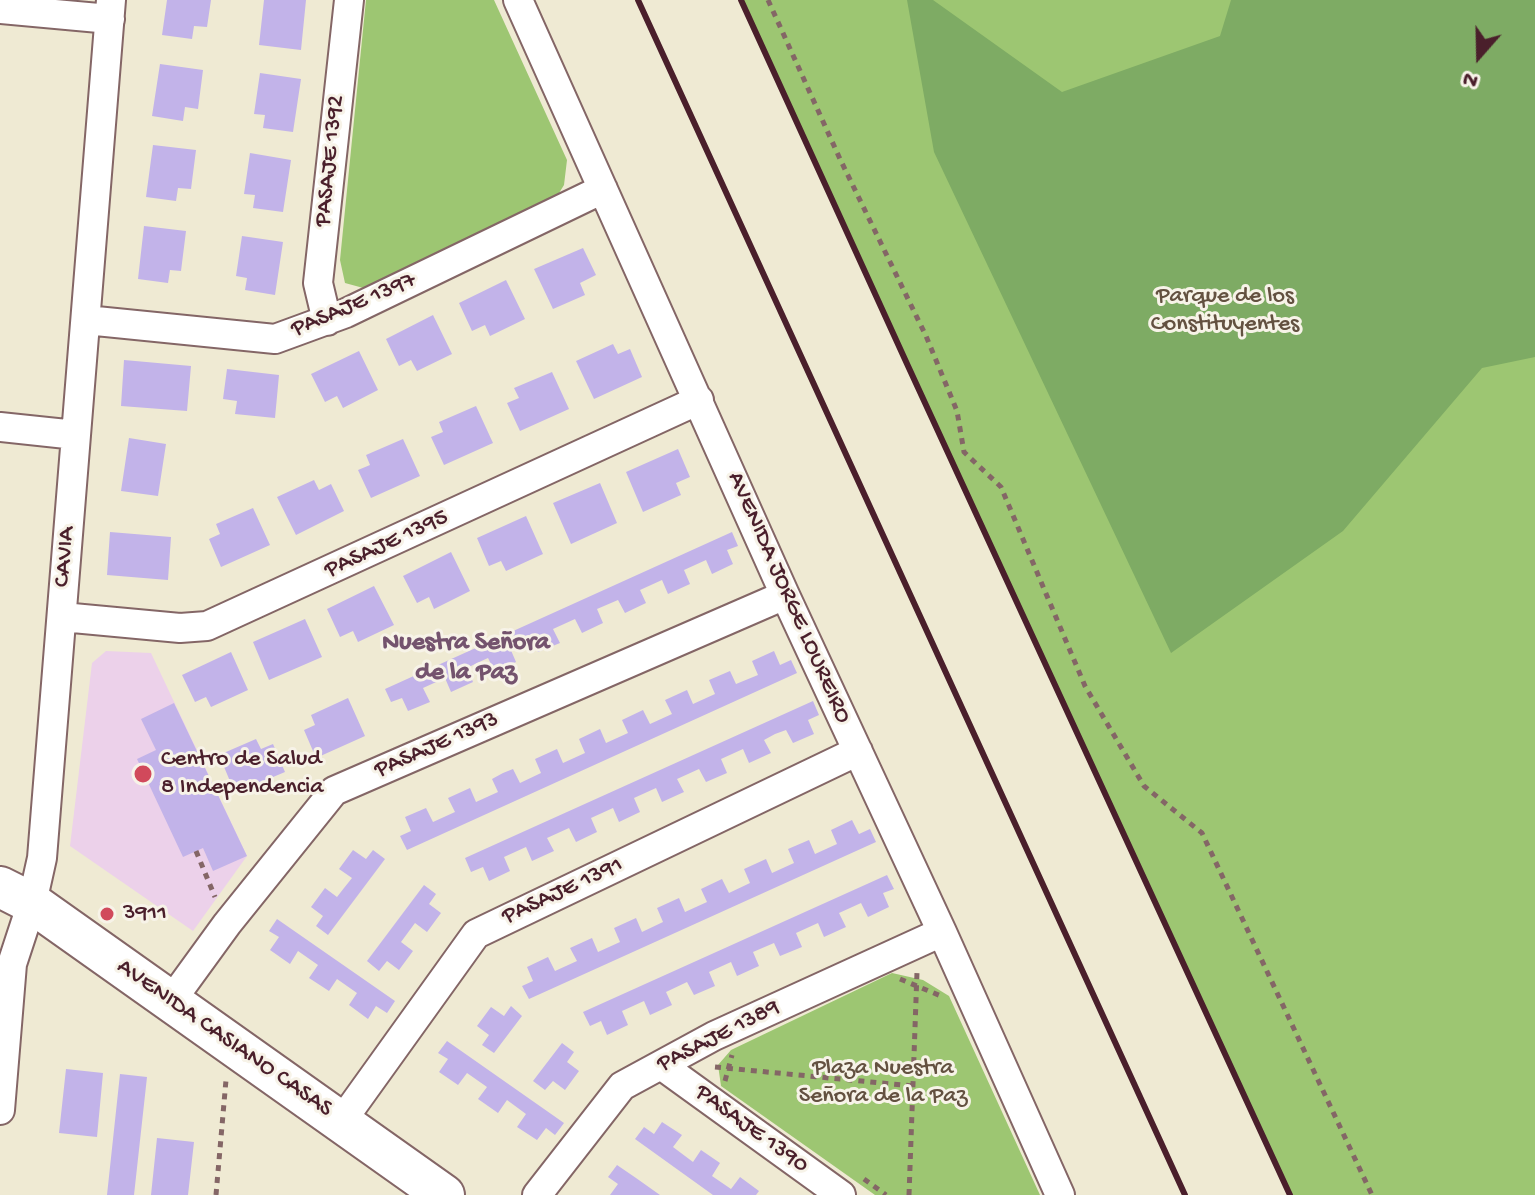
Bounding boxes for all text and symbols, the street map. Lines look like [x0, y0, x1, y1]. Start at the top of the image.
north arrow [1439, 16, 1519, 96]
text: N [1460, 64, 1482, 93]
street label: PASAJE 1392 [310, 94, 352, 228]
street label: PASAJE 1397 [287, 267, 421, 345]
park label: Parque de los Constituyentes [1151, 283, 1299, 339]
street label: AVENIDA JORGE LOUREIRO [719, 468, 857, 728]
street label: PASAJE 1395 [321, 504, 453, 586]
street label: CAVIA [49, 526, 83, 588]
district label: Nuestra Señora de la Paz [382, 628, 550, 690]
street label: PASAJE 1393 [371, 706, 503, 786]
place label: Centro de Salud 8 Independencia [161, 746, 324, 802]
marker: Centro de Salud 8 Independencia [132, 763, 154, 785]
street label: PASAJE 1391 [498, 851, 628, 933]
place label: 3911 [123, 900, 167, 928]
marker: 3911 [98, 905, 116, 923]
street label: AVENIDA CASIANO CASAS [110, 954, 338, 1124]
street label: PASAJE 1389 [653, 994, 785, 1080]
park label: Plaza Nuestra Señora de la Paz [799, 1055, 967, 1111]
street label: PASAJE 1390 [688, 1079, 814, 1181]

